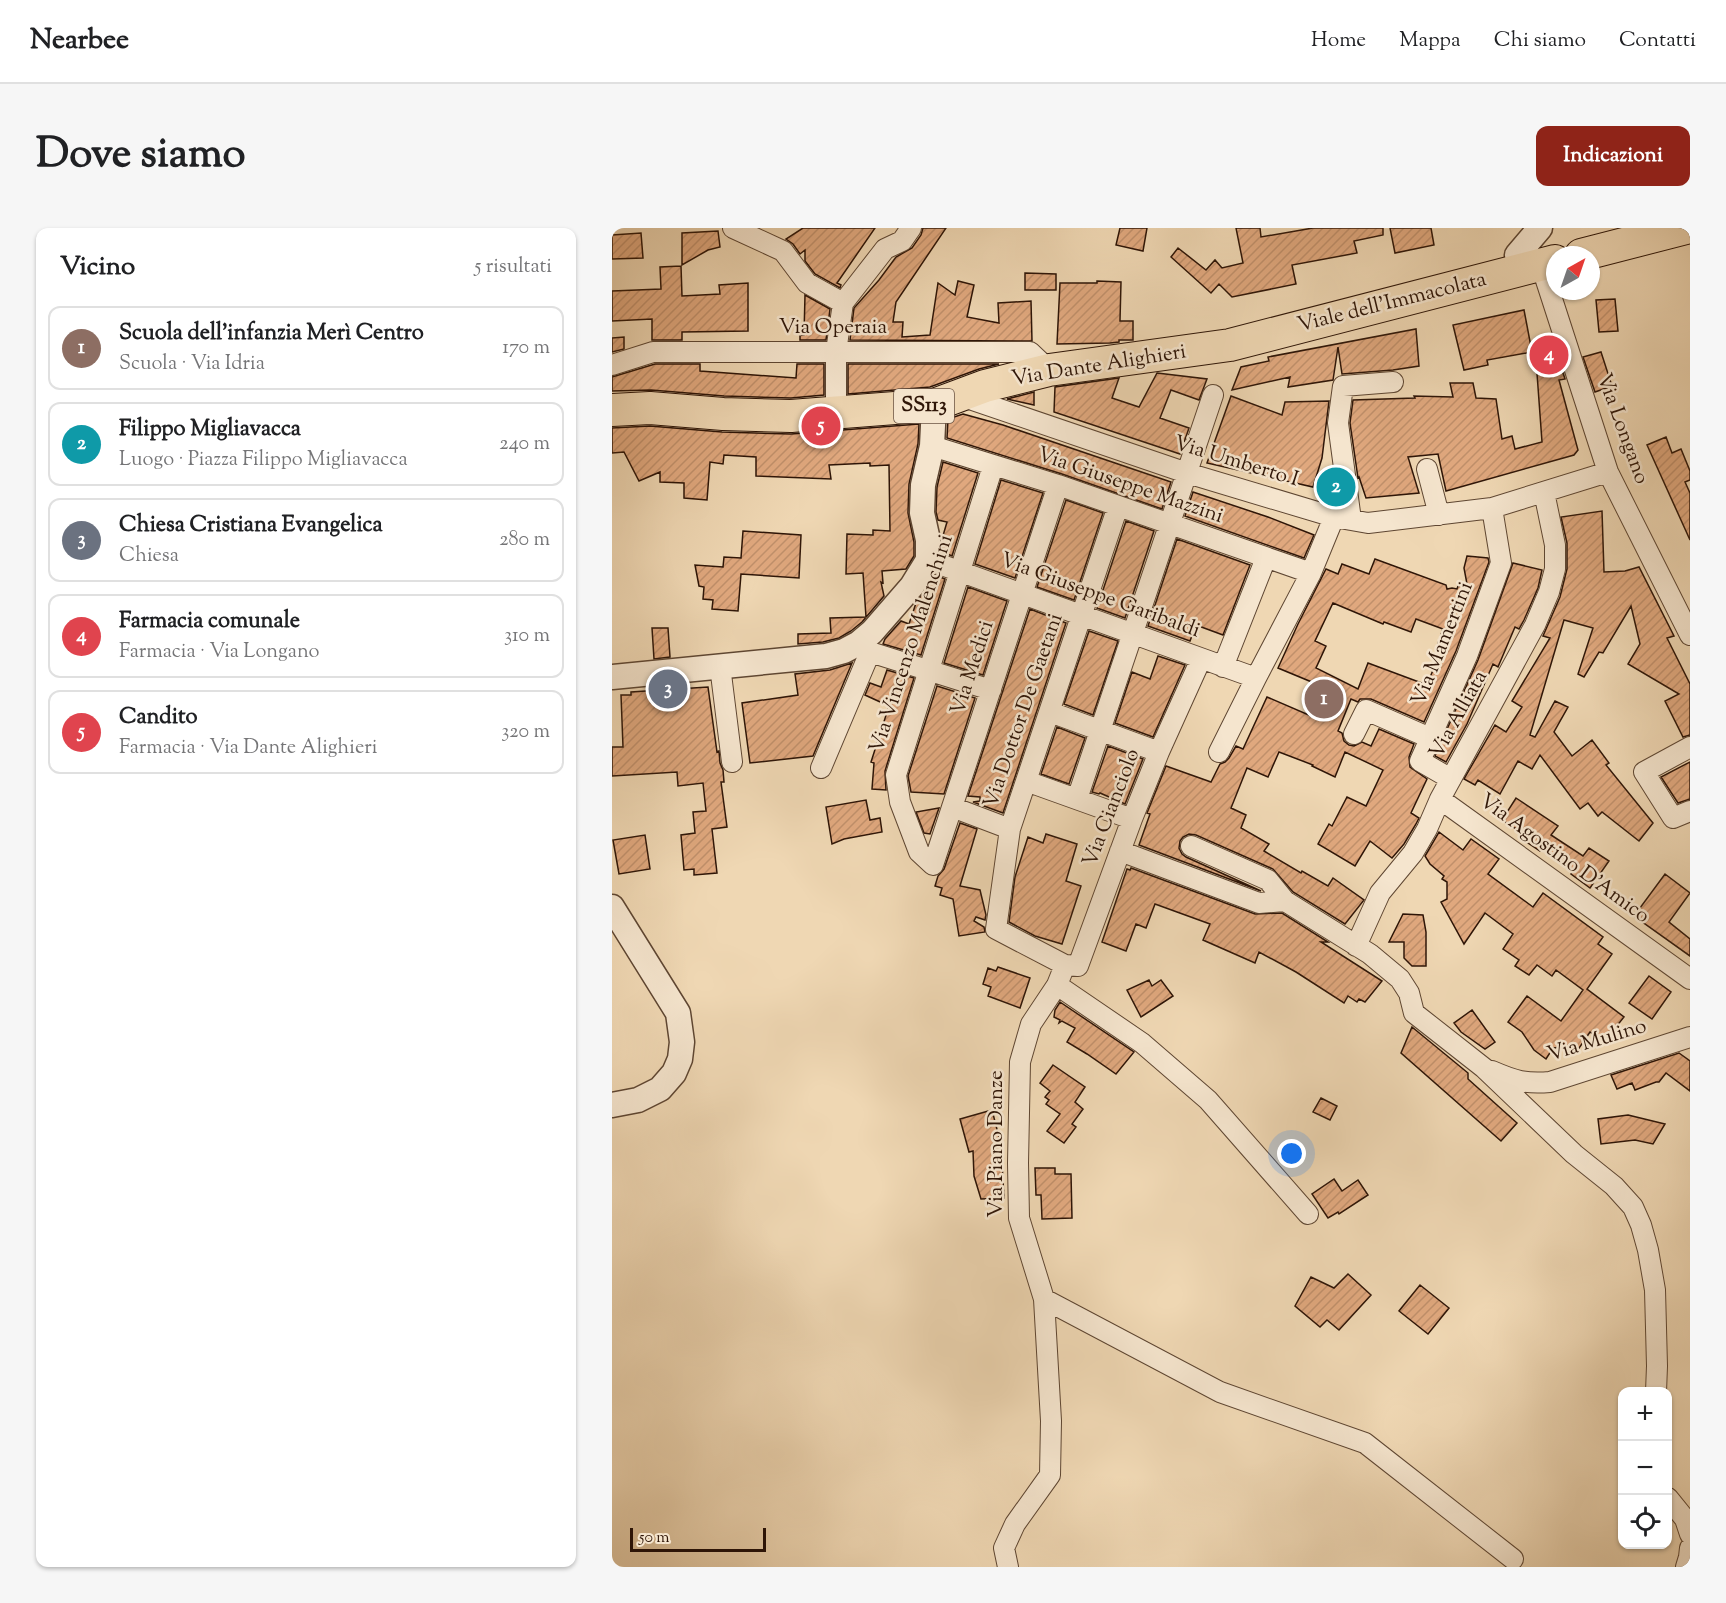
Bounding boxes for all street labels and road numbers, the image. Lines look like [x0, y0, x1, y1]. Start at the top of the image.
street label: Viale dell'Immacolata [1294, 265, 1490, 341]
street label: Via Operaia [779, 313, 888, 343]
street label: Via Dante Alighieri [1009, 337, 1189, 395]
street label: Via Longano [1588, 369, 1656, 489]
road number: SS113 [894, 389, 954, 423]
street label: Via Umberto I [1170, 429, 1302, 495]
street label: Via Giuseppe Mazzini [1033, 440, 1227, 532]
street label: Via Vincenzo Malenchini [863, 531, 961, 757]
street label: Via Giuseppe Garibaldi [996, 546, 1204, 646]
street label: Via Mamertini [1405, 578, 1481, 710]
street label: Via Dottor De Gaetani [977, 609, 1071, 813]
street label: Via Medici [944, 617, 1002, 719]
street label: Via Alliata [1422, 665, 1496, 765]
street label: Via Cianciolo [1076, 745, 1148, 871]
street label: Via Agostino D'Amico [1472, 787, 1656, 931]
street label: Via Mulino [1544, 1012, 1650, 1070]
street label: Via Piano Danze [982, 1070, 1012, 1218]

